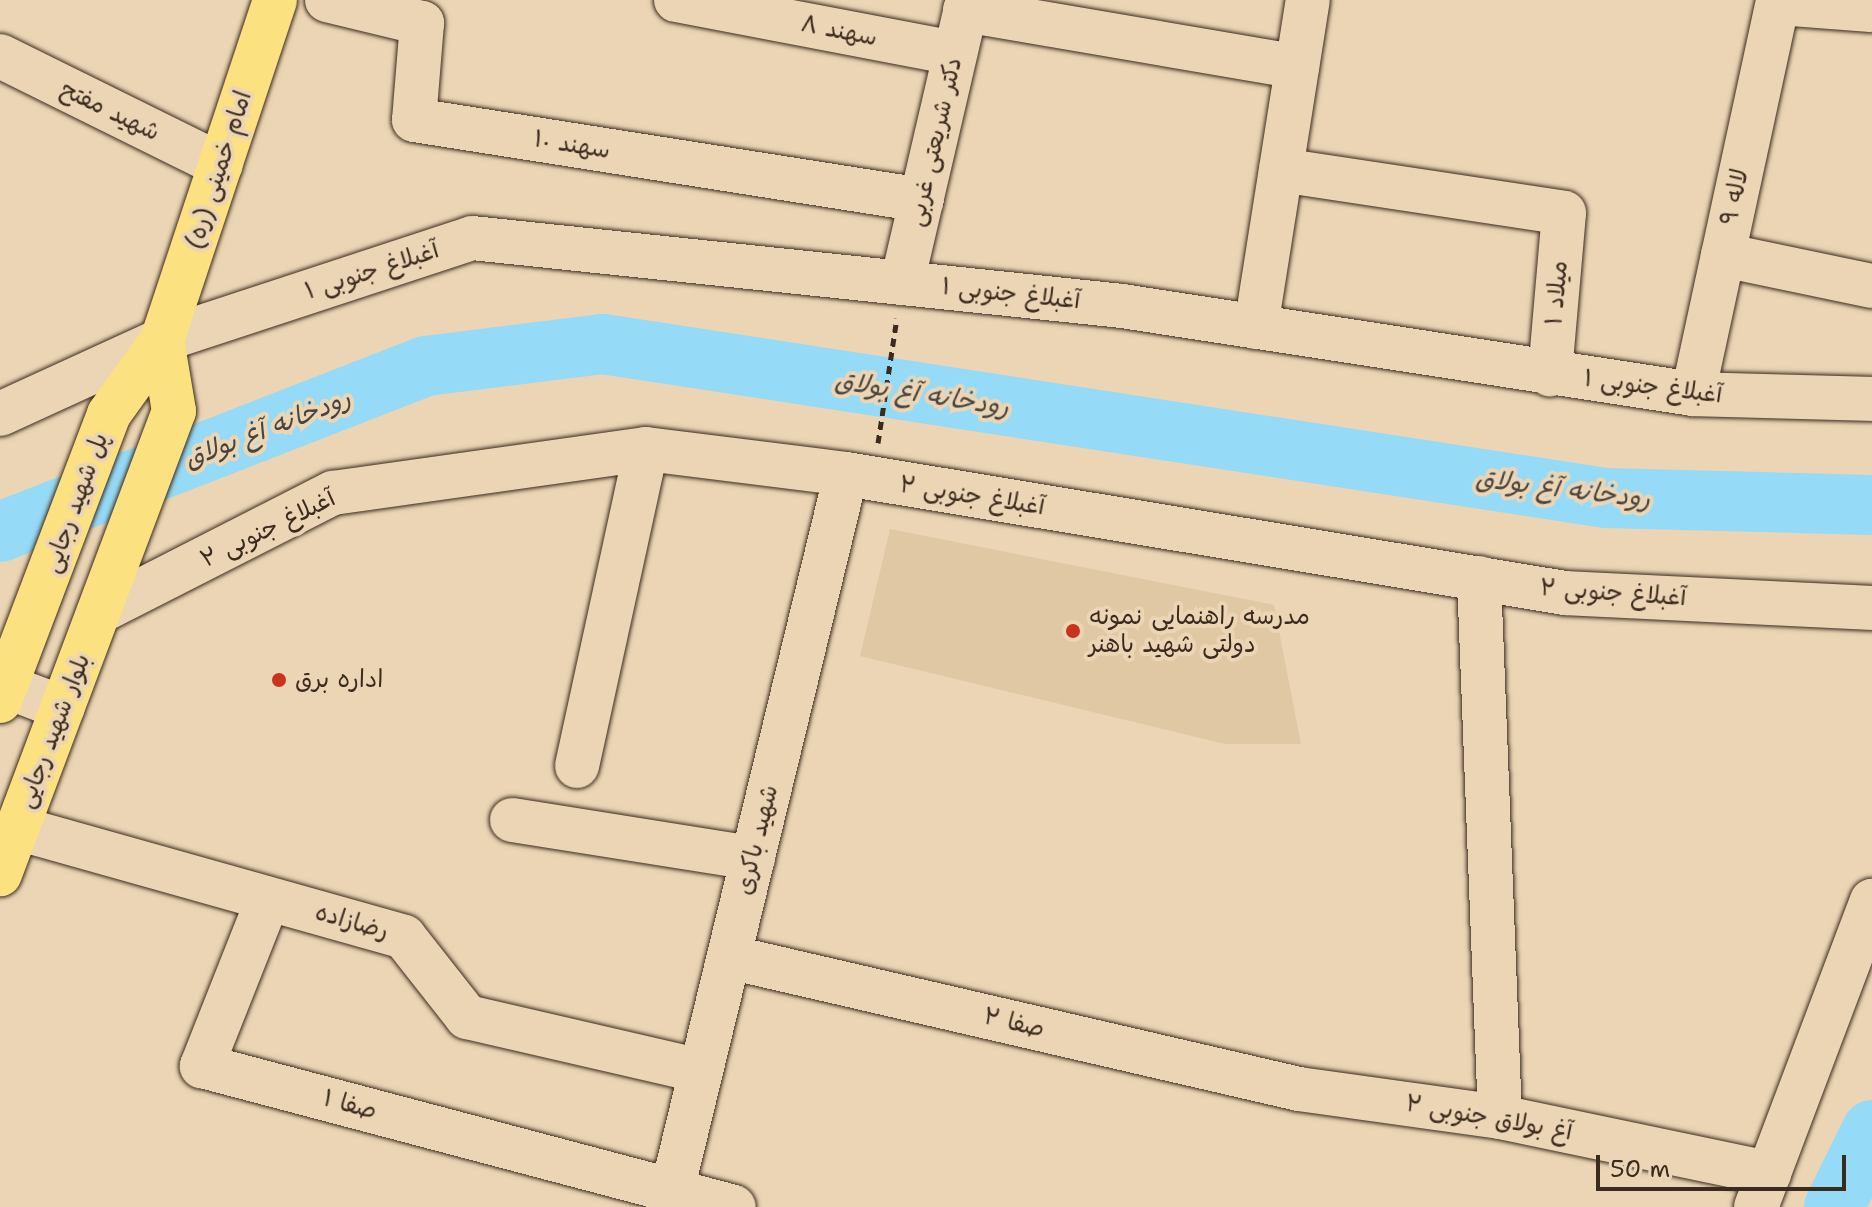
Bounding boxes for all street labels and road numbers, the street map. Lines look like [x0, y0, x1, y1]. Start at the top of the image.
street label: سهند ۸ [798, 10, 880, 52]
street label: دکتر شریعتی غربی [902, 55, 968, 229]
street label: شهید مفتح [56, 75, 164, 147]
street label: امام خمینی (ره) [180, 87, 258, 253]
street label: سهند ۱۰ [532, 125, 612, 165]
street label: لاله ۹ [1715, 166, 1755, 228]
street label: آغبلاغ جنوبی ۱ [301, 236, 443, 306]
street label: میلاد ۱ [1540, 260, 1574, 326]
street label: آغبلاغ جنوبی ۱ [940, 272, 1082, 316]
street label: آغبلاغ جنوبی ۱ [1582, 364, 1724, 410]
street label: پل شهید رجایی [37, 429, 115, 577]
street label: آغبلاغ جنوبی ۲ [897, 470, 1047, 522]
street label: آغبلاغ جنوبی ۲ [196, 484, 340, 574]
street label: آغبلاغ جنوبی ۲ [1539, 574, 1687, 612]
street label: بلوار شهید رجایی [11, 650, 97, 812]
street label: شهید باکری [729, 782, 785, 898]
street label: رضازاده [312, 898, 392, 946]
street label: صفا ۲ [981, 1002, 1047, 1044]
street label: صفا ۱ [320, 1084, 380, 1126]
street label: آغ بولاق جنوبی ۲ [1403, 1089, 1575, 1147]

